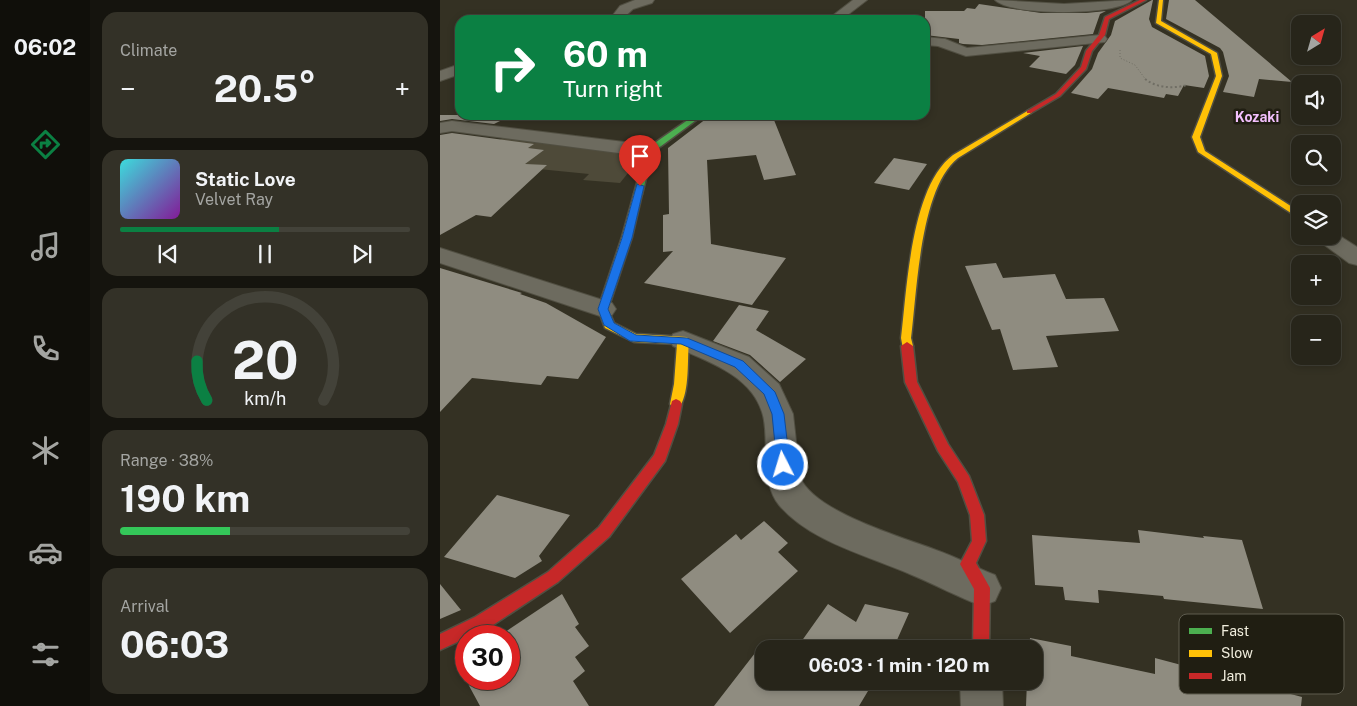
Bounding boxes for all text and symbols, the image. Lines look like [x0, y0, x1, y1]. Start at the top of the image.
north arrow [1291, 15, 1341, 65]
map controls [1291, 15, 1341, 365]
text: 06:02 [14, 34, 76, 60]
text: 60 m [563, 34, 648, 75]
icon: right [480, 35, 545, 100]
text: Climate [120, 41, 177, 60]
text: 20.5° [214, 66, 316, 111]
text: − [120, 72, 136, 105]
text: + [394, 72, 410, 105]
button: sound [1291, 75, 1341, 125]
text: Turn right [563, 76, 663, 102]
district label: Kozaki [1235, 109, 1279, 125]
icon: directions [28, 127, 63, 162]
pin [619, 135, 661, 186]
button: search [1291, 135, 1341, 185]
icon: arrive [626, 142, 654, 170]
text: Static Love [195, 168, 296, 190]
text: Velvet Ray [195, 190, 273, 209]
button: layers [1291, 195, 1341, 245]
icon: music [28, 229, 63, 264]
icon: previous [154, 240, 182, 268]
icon: pause [251, 240, 279, 268]
icon: next [348, 240, 376, 268]
button: + [1291, 255, 1341, 305]
button: − [1291, 315, 1341, 365]
text: 20 [232, 330, 298, 391]
icon: phone [28, 331, 63, 366]
text: km/h [244, 388, 286, 409]
icon: climate [28, 433, 63, 468]
position arrow [756, 438, 808, 490]
text: Range · 38% [120, 451, 214, 470]
text: 190 km [120, 476, 250, 521]
icon: car [28, 535, 63, 570]
text: Arrival [120, 597, 169, 616]
legend [1179, 614, 1344, 694]
text: 06:03 [120, 622, 229, 667]
text: Fast [1221, 623, 1249, 639]
speed limit sign: 30 [455, 625, 520, 690]
icon: filters [28, 637, 63, 672]
text: Slow [1221, 645, 1253, 661]
text: 06:03 · 1 min · 120 m [808, 654, 990, 676]
text: Jam [1221, 668, 1246, 684]

